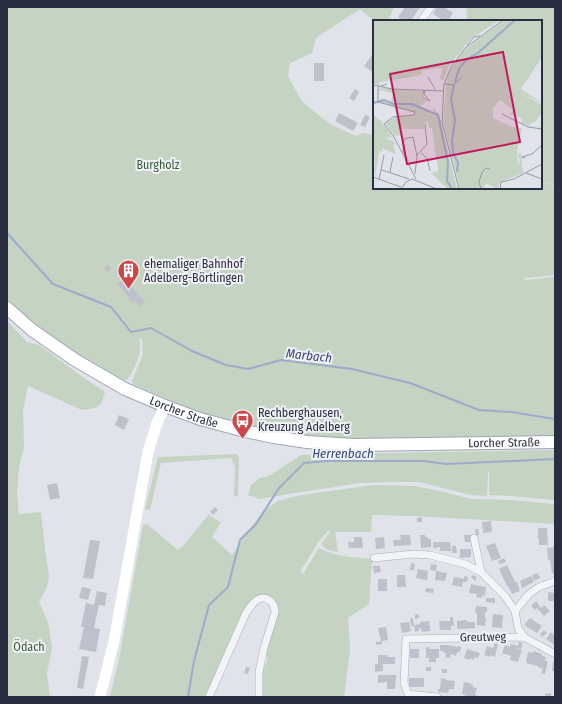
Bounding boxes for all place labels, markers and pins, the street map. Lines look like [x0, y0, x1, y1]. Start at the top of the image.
place label: ehemaliger Bahnhof Adelberg-Börtlingen [144, 257, 244, 285]
building icon: ehemaliger Bahnhof Adelberg-Börtlingen [116, 258, 142, 291]
place label: Rechberghausen, Kreuzung Adelberg [258, 406, 350, 434]
bus stop icon: Rechberghausen, Kreuzung Adelberg [229, 407, 255, 440]

